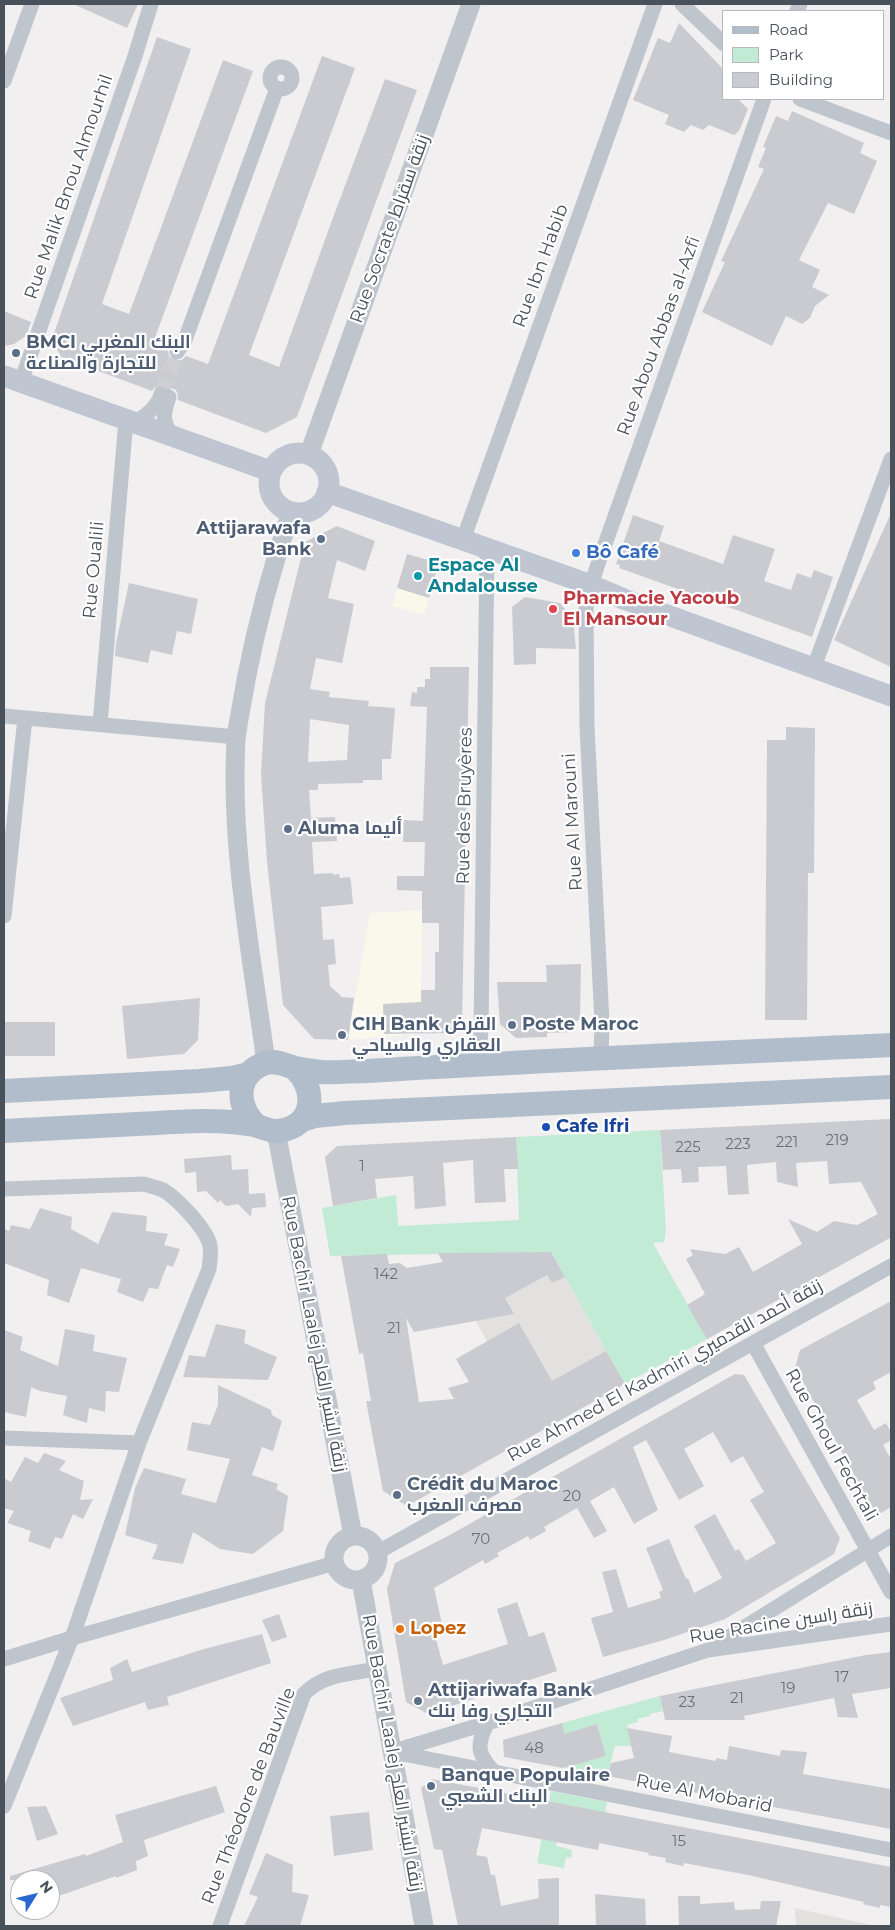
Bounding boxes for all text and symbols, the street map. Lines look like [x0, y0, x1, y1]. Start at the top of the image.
legend [722, 10, 885, 100]
text: Road [769, 20, 808, 39]
text: Park [769, 45, 803, 64]
text: Building [769, 70, 833, 89]
street label: Rue Malik Bnou Almourhil [20, 72, 118, 302]
street label: Rue Socrate زنقة سقراط [346, 132, 434, 326]
street label: Rue Ibn Habib [509, 201, 573, 331]
street label: Rue Abou Abbas al-Azfi [613, 233, 705, 439]
place label: BMCI البنك المغربي للتجارة والصناعة [26, 332, 191, 374]
marker: BMCI البنك المغربي للتجارة والصناعة [10, 347, 22, 359]
place label: Attijarawafa Bank [196, 518, 311, 560]
street label: Rue Oualili [79, 520, 109, 620]
marker: Attijarawafa Bank [315, 533, 327, 545]
place label: Bô Café [586, 542, 659, 564]
marker: Bô Café [570, 547, 582, 559]
place label: Espace Al Andalousse [428, 555, 538, 598]
marker: Espace Al Andalousse [412, 570, 424, 582]
place label: Pharmacie Yacoub El Mansour [563, 588, 739, 630]
marker: Pharmacie Yacoub El Mansour [547, 603, 559, 615]
street label: Rue des Bruyères [453, 727, 477, 885]
street label: Rue Al Marouni [559, 752, 587, 892]
place label: Aluma أليما [298, 818, 402, 840]
marker: Aluma أليما [282, 823, 294, 835]
place label: CIH Bank القرض العقاري والسياحي [352, 1014, 501, 1056]
place label: Poste Maroc [522, 1014, 639, 1036]
marker: Poste Maroc [506, 1019, 518, 1031]
marker: CIH Bank القرض العقاري والسياحي [336, 1029, 348, 1041]
place label: Cafe Ifri [556, 1116, 629, 1138]
marker: Cafe Ifri [540, 1121, 552, 1133]
house number: 219 [825, 1132, 849, 1150]
house number: 221 [776, 1134, 798, 1152]
house number: 223 [725, 1136, 751, 1154]
house number: 225 [675, 1139, 701, 1157]
house number: 1 [359, 1158, 365, 1176]
street label: Rue Bachir Laalej زنقة البشير العلج [277, 1194, 351, 1474]
house number: 142 [374, 1266, 398, 1284]
street label: Rue Ahmed El Kadmiri زنقة أحمد القدميري [504, 1275, 826, 1467]
house number: 21 [387, 1320, 401, 1338]
street label: Rue Ghoul Fechtali [780, 1365, 882, 1525]
place label: Crédit du Maroc مصرف المغرب [407, 1474, 558, 1516]
house number: 20 [563, 1488, 581, 1506]
marker: Crédit du Maroc مصرف المغرب [391, 1489, 403, 1501]
house number: 70 [472, 1531, 490, 1549]
street label: Rue Racine زنقة راسين [688, 1598, 874, 1648]
street label: Rue Bachir Laalej زنقة البشير العلج [357, 1613, 427, 1893]
place label: Lopez [410, 1618, 466, 1640]
marker: Lopez [394, 1623, 406, 1635]
house number: 17 [835, 1669, 849, 1687]
place label: Attijariwafa Bank التجاري وفا بنك [428, 1680, 592, 1722]
house number: 19 [781, 1680, 795, 1698]
street label: Rue Théodore de Bauville [198, 1684, 300, 1908]
house number: 21 [730, 1690, 744, 1708]
house number: 23 [679, 1694, 695, 1712]
marker: Attijariwafa Bank التجاري وفا بنك [412, 1695, 424, 1707]
house number: 48 [524, 1740, 544, 1758]
place label: Banque Populaire البنك الشعبي [441, 1765, 610, 1808]
street label: Rue Al Mobarid [634, 1770, 774, 1818]
marker: Banque Populaire البنك الشعبي [425, 1780, 437, 1792]
house number: 15 [672, 1833, 686, 1851]
north arrow [10, 1870, 60, 1920]
text: N [36, 1877, 57, 1897]

